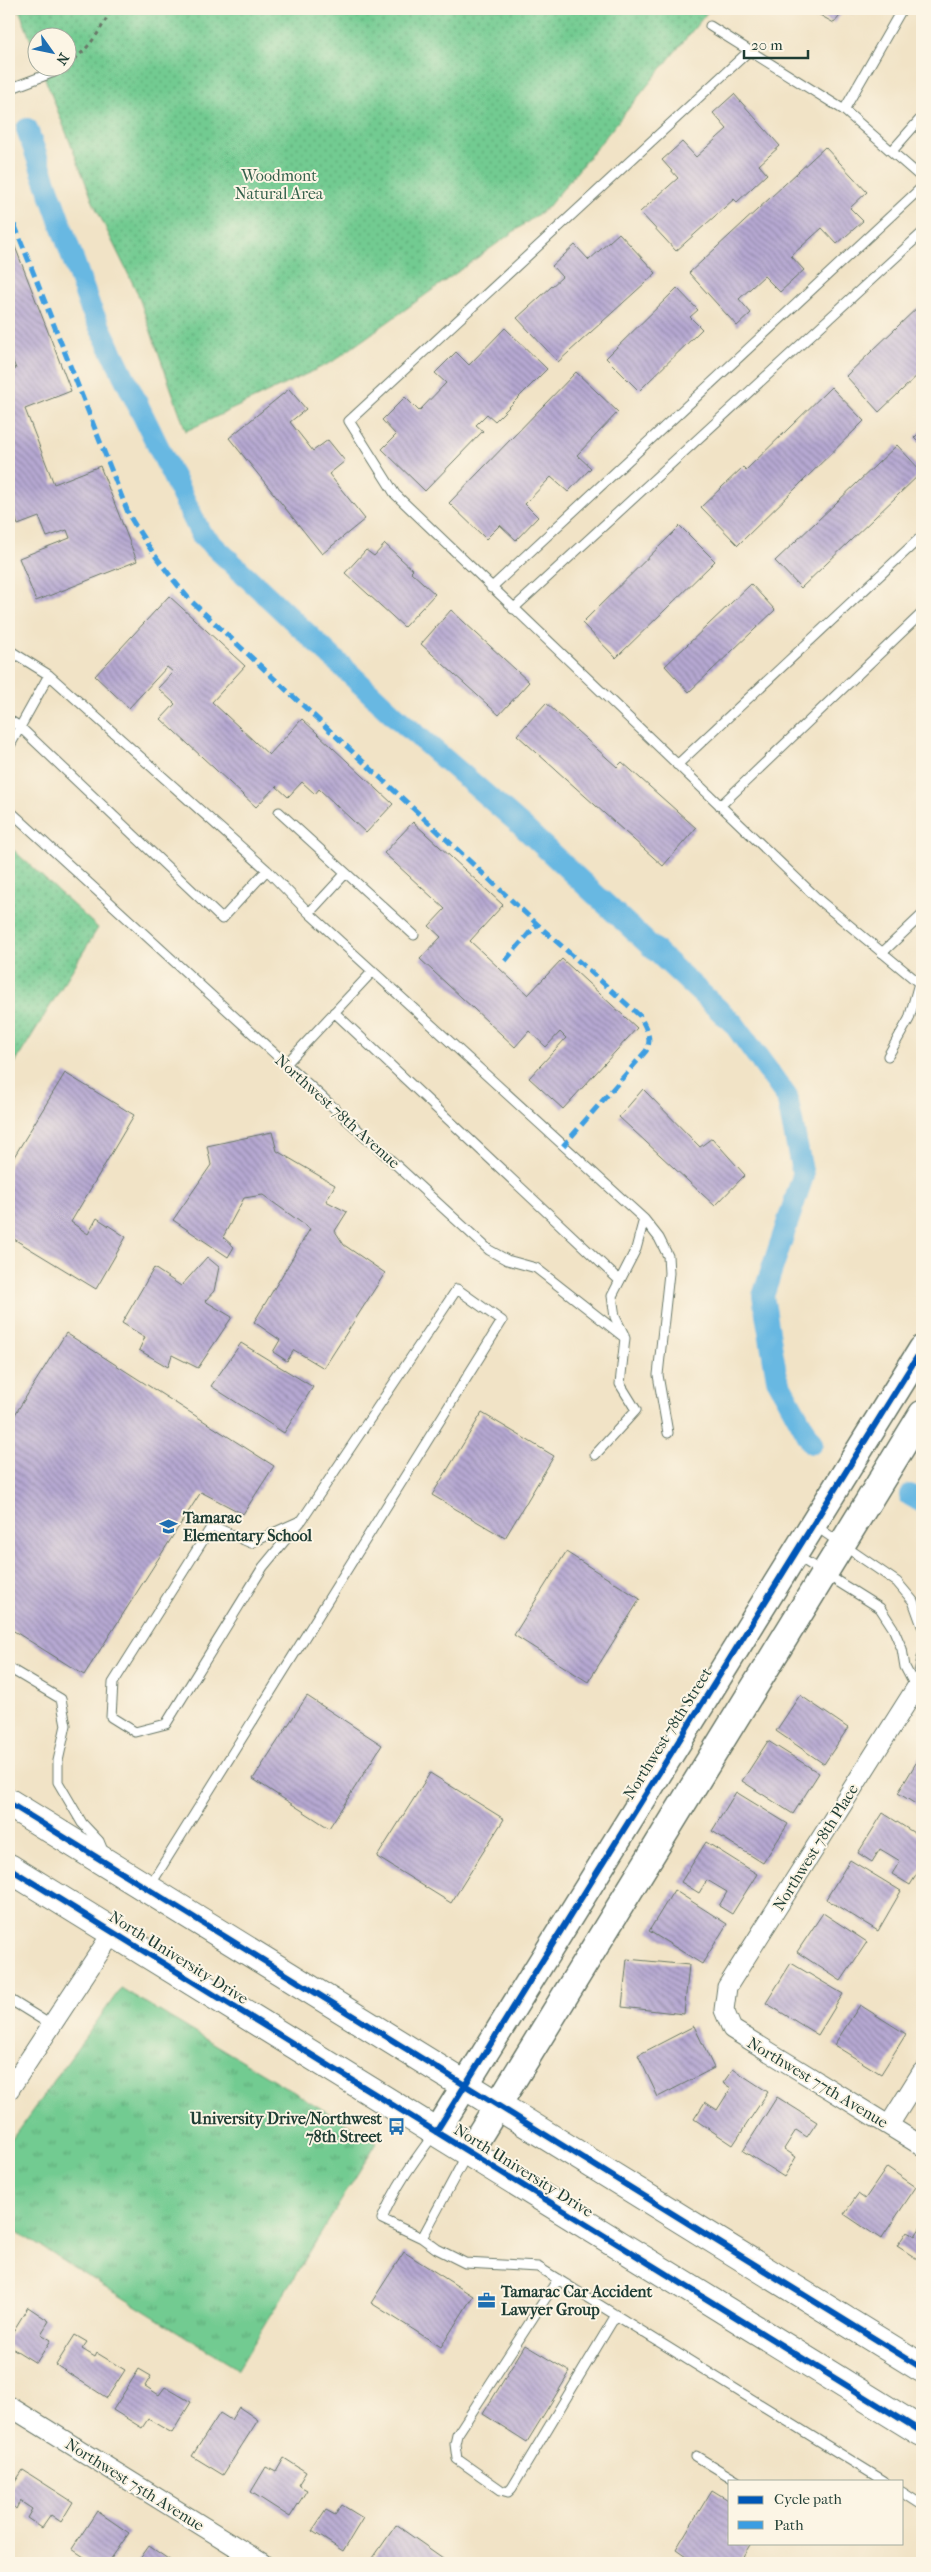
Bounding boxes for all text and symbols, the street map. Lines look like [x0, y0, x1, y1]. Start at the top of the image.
north arrow [28, 28, 78, 78]
scale bar [744, 28, 807, 60]
text: 20 m [751, 36, 783, 54]
text: N [52, 50, 73, 68]
park label: Woodmont Natural Area [235, 166, 324, 203]
street label: Northwest 78th Avenue [271, 1050, 404, 1172]
place label: Tamarac Elementary School [182, 1508, 312, 1546]
school or university icon: Tamarac Elementary School [159, 1516, 179, 1536]
street label: Northwest 78th Street [619, 1664, 716, 1803]
street label: Northwest 78th Place [769, 1780, 862, 1914]
street label: North University Drive [106, 1907, 252, 2008]
street label: Northwest 77th Avenue [744, 2033, 892, 2132]
place label: University Drive/Northwest 78th Street [189, 2109, 382, 2146]
bus stop icon: University Drive/Northwest 78th Street [386, 2117, 406, 2137]
street label: North University Drive [451, 2120, 597, 2221]
place label: Tamarac Car Accident Lawyer Group [500, 2282, 653, 2320]
office icon: Tamarac Car Accident Lawyer Group [477, 2290, 497, 2310]
street label: Northwest 75th Avenue [62, 2434, 208, 2535]
legend [728, 2480, 904, 2544]
text: Cycle path [774, 2490, 842, 2508]
text: Path [774, 2516, 804, 2534]

